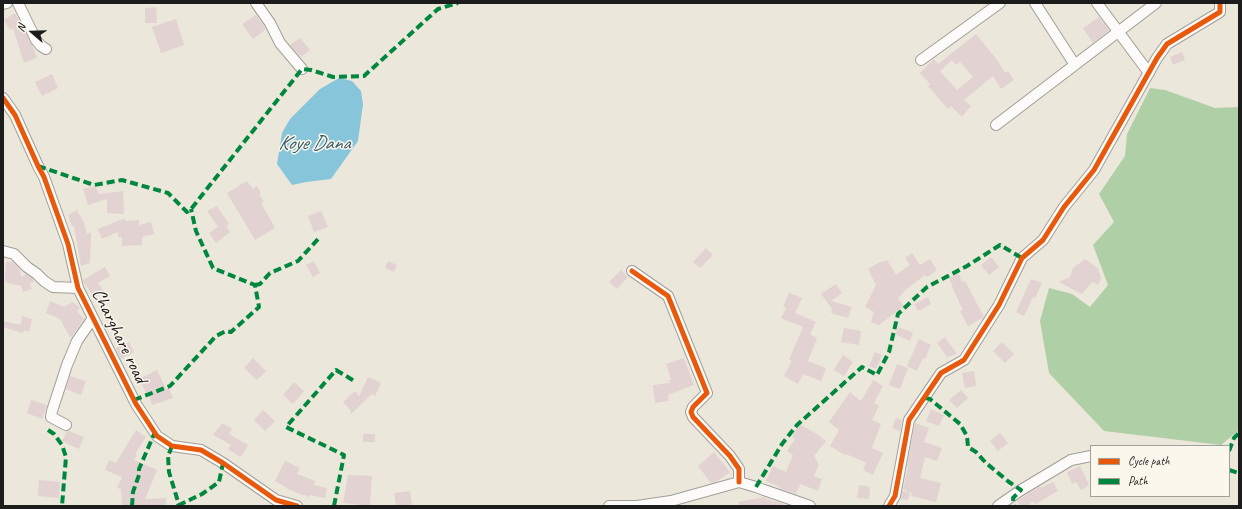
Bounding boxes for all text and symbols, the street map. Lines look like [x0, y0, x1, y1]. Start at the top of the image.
north arrow [12, 12, 52, 52]
text: N [13, 22, 28, 33]
water label: Koye Dana [278, 132, 350, 156]
street label: Charghare road [86, 285, 152, 387]
legend [1090, 445, 1230, 497]
text: Cycle path [1128, 453, 1170, 469]
text: Path [1128, 473, 1148, 489]

